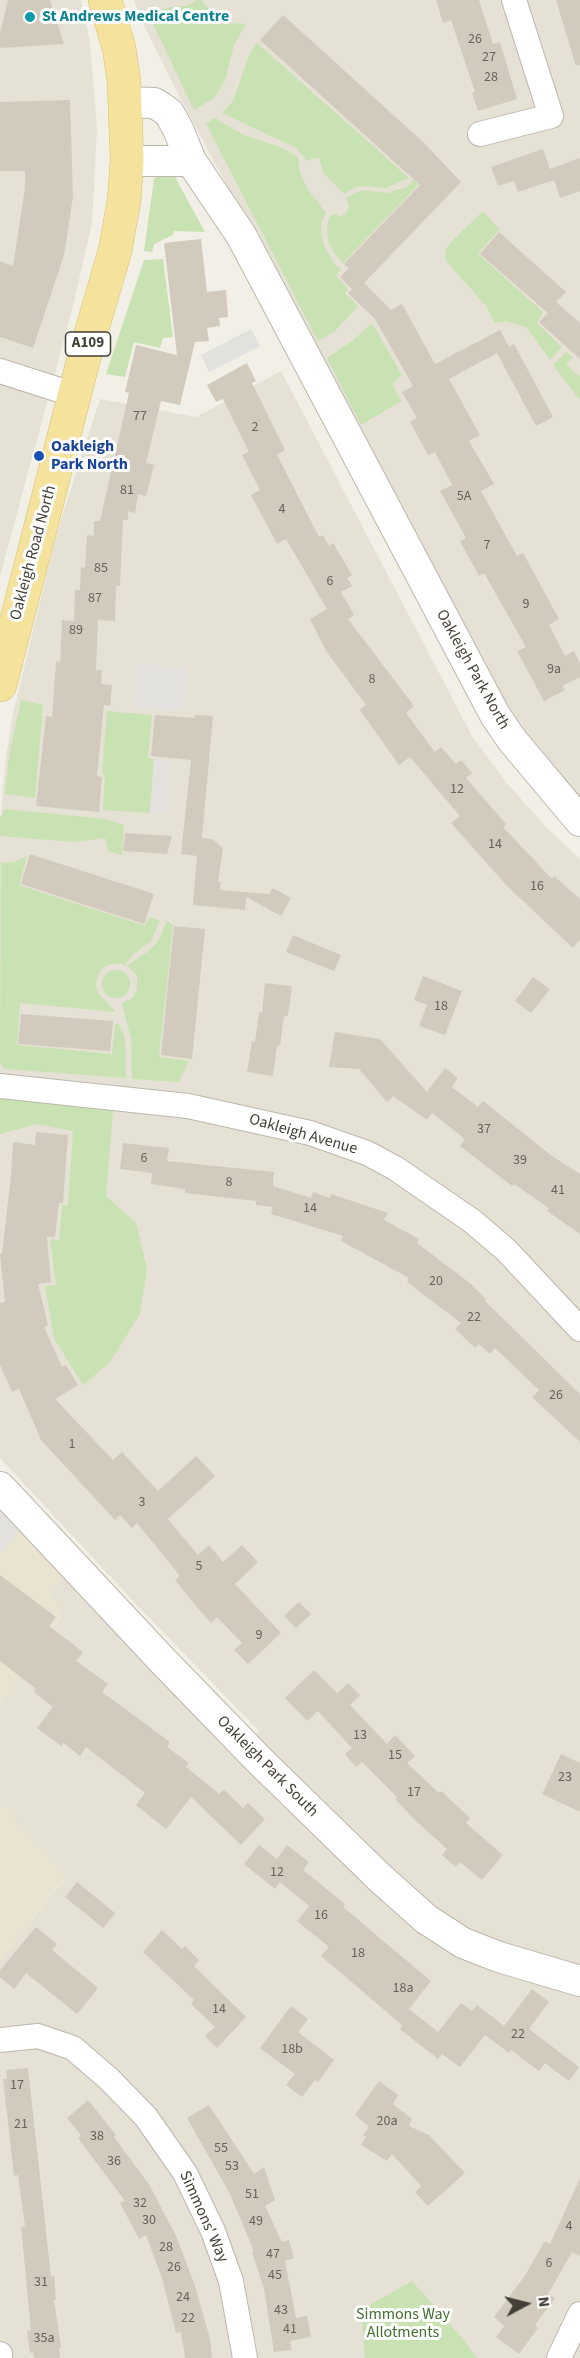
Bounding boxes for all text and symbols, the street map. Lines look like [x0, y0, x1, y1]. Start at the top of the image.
place label: St Andrews Medical Centre [42, 7, 229, 27]
marker: St Andrews Medical Centre [23, 10, 37, 24]
house number: 26 [468, 32, 482, 48]
house number: 27 [482, 50, 496, 66]
house number: 28 [484, 70, 498, 86]
road number: A109 [66, 332, 110, 356]
house number: 77 [133, 409, 147, 425]
house number: 2 [252, 420, 258, 436]
place label: Oakleigh Park North [51, 437, 128, 475]
marker: Oakleigh Park North [32, 449, 46, 463]
house number: 81 [120, 483, 134, 499]
street label: Oakleigh Road North [7, 484, 61, 622]
house number: 5A [457, 489, 471, 505]
house number: 4 [279, 502, 285, 518]
house number: 7 [484, 538, 490, 554]
house number: 85 [94, 561, 108, 577]
house number: 6 [327, 574, 333, 590]
house number: 87 [88, 591, 102, 607]
house number: 9 [523, 597, 529, 613]
street label: Oakleigh Park North [431, 607, 513, 733]
house number: 89 [69, 623, 83, 639]
house number: 9a [547, 662, 561, 678]
house number: 8 [369, 672, 375, 688]
house number: 12 [450, 782, 464, 798]
house number: 14 [488, 837, 502, 853]
house number: 16 [530, 879, 544, 895]
house number: 18 [434, 999, 448, 1015]
street label: Oakleigh Avenue [247, 1110, 359, 1160]
house number: 37 [477, 1122, 491, 1138]
house number: 6 [141, 1151, 147, 1167]
house number: 39 [513, 1153, 527, 1169]
house number: 8 [226, 1175, 232, 1191]
house number: 41 [551, 1183, 565, 1199]
house number: 14 [303, 1201, 317, 1217]
house number: 20 [429, 1274, 443, 1290]
house number: 22 [467, 1310, 481, 1326]
house number: 26 [549, 1388, 563, 1404]
house number: 1 [69, 1437, 75, 1453]
house number: 3 [139, 1495, 145, 1511]
house number: 5 [196, 1559, 202, 1575]
house number: 9 [256, 1628, 262, 1644]
street label: Oakleigh Park South [212, 1712, 322, 1822]
house number: 13 [353, 1728, 367, 1744]
house number: 15 [388, 1748, 402, 1764]
house number: 23 [558, 1770, 572, 1786]
house number: 17 [407, 1785, 421, 1801]
house number: 12 [270, 1865, 284, 1881]
house number: 16 [314, 1908, 328, 1924]
house number: 18 [351, 1946, 365, 1962]
house number: 18a [393, 1981, 413, 1997]
house number: 14 [212, 2002, 226, 2018]
house number: 22 [511, 2027, 525, 2043]
house number: 18b [281, 2042, 303, 2058]
house number: 17 [10, 2078, 24, 2094]
house number: 20a [377, 2114, 397, 2130]
house number: 21 [14, 2117, 28, 2133]
house number: 38 [90, 2129, 104, 2145]
house number: 55 [214, 2141, 228, 2157]
house number: 36 [107, 2154, 121, 2170]
house number: 53 [225, 2159, 239, 2175]
street label: Simmons' Way [174, 2168, 232, 2266]
house number: 51 [245, 2187, 259, 2203]
house number: 32 [133, 2196, 147, 2212]
house number: 30 [142, 2213, 156, 2229]
house number: 49 [249, 2214, 263, 2230]
house number: 4 [566, 2219, 572, 2235]
house number: 28 [159, 2240, 173, 2256]
house number: 47 [266, 2247, 280, 2263]
house number: 6 [546, 2256, 552, 2272]
house number: 26 [167, 2260, 181, 2276]
house number: 45 [268, 2268, 282, 2284]
north arrow [496, 2274, 556, 2334]
house number: 31 [34, 2275, 48, 2291]
house number: 24 [176, 2290, 190, 2306]
text: N [532, 2295, 555, 2308]
house number: 43 [274, 2303, 288, 2319]
park label: Simmons Way Allotments [356, 2305, 450, 2343]
house number: 22 [181, 2311, 195, 2327]
house number: 41 [283, 2322, 297, 2338]
house number: 35a [34, 2331, 54, 2347]

